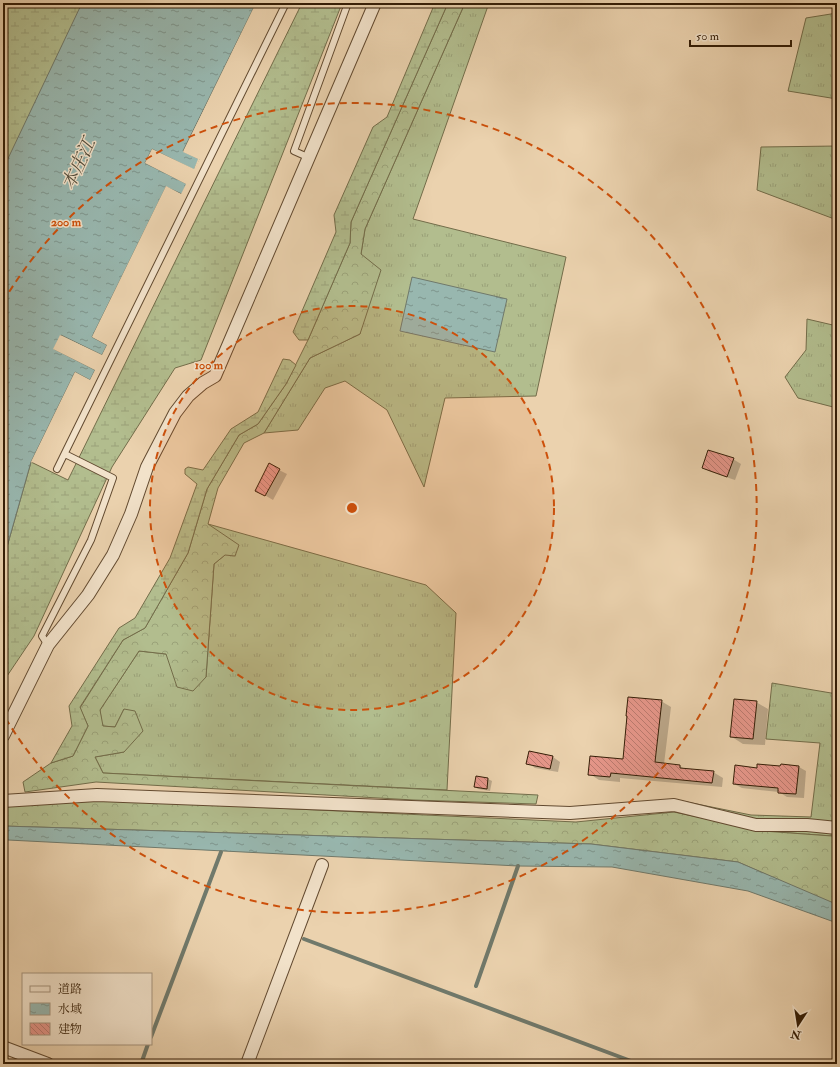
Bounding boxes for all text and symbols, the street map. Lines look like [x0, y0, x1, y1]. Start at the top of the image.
scale bar [690, 22, 791, 48]
text: 50 m [696, 29, 720, 44]
water label: 本庄江 [57, 132, 102, 193]
text: 200 m [51, 215, 82, 230]
text: 100 m [195, 358, 224, 373]
centre of rings [345, 501, 359, 515]
legend [22, 973, 152, 1045]
text: 道路 [58, 982, 82, 997]
text: 水域 [58, 1002, 82, 1017]
north arrow [778, 1005, 818, 1045]
text: 建物 [58, 1022, 82, 1037]
text: N [789, 1027, 803, 1042]

